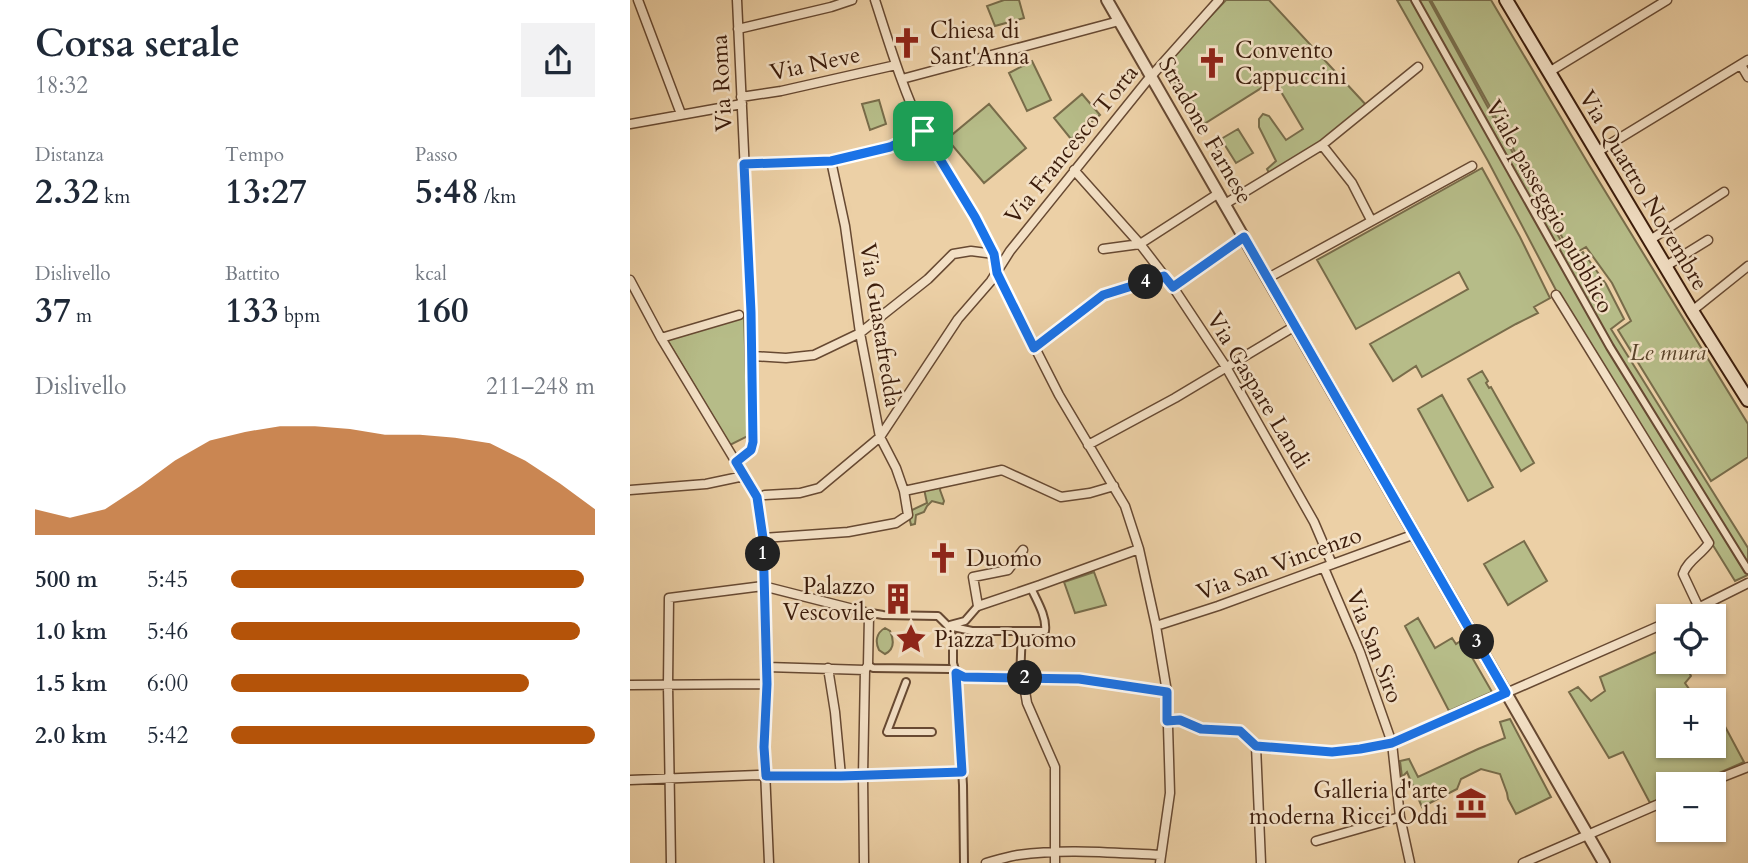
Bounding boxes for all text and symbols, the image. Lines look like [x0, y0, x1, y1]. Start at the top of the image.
place label: Chiesa di Sant'Anna [930, 15, 1030, 72]
text: Corsa serale [35, 18, 240, 70]
button: share [521, 23, 595, 97]
church icon: Chiesa di Sant'Anna [890, 26, 924, 60]
street label: Via Roma [703, 34, 740, 132]
place label: Convento Cappuccini [1235, 35, 1347, 92]
street label: Via Neve [767, 39, 863, 88]
church icon: Convento Cappuccini [1195, 46, 1229, 80]
street label: Stradone Farnese [1151, 51, 1260, 209]
street label: Via Francesco Torta [997, 58, 1145, 230]
text: 18:32 [35, 70, 88, 101]
street label: Via Quattro Novembre [1572, 84, 1716, 296]
street label: Viale passeggio pubblico [1478, 94, 1621, 318]
pin [893, 101, 953, 161]
icon: arrive [904, 112, 942, 150]
text: Distanza [35, 142, 104, 168]
text: Tempo [225, 142, 284, 168]
text: Passo [415, 142, 457, 168]
text: 2.32 [35, 168, 99, 216]
text: 13:27 [225, 168, 307, 216]
text: 5:48 [415, 168, 479, 216]
text: km [99, 184, 130, 210]
text: /km [479, 184, 516, 210]
street label: Via Guastafredda [852, 241, 909, 409]
text: Dislivello [35, 261, 111, 287]
text: Battito [225, 261, 280, 287]
text: kcal [415, 261, 447, 287]
pin: 4 [1128, 264, 1164, 300]
text: 4 [1141, 268, 1150, 294]
text: 37 [35, 287, 71, 335]
text: 133 [225, 287, 279, 335]
text: 160 [415, 287, 469, 335]
text: m [71, 303, 92, 329]
text: bpm [279, 303, 320, 329]
street label: Via Gaspare Landi [1199, 306, 1318, 475]
park label: Le mura [1630, 337, 1706, 368]
text: Dislivello [35, 371, 126, 402]
text: 211–248 m [486, 371, 595, 402]
street label: Via San Vincenzo [1192, 519, 1366, 608]
pin: 1 [746, 536, 780, 572]
text: 1 [758, 540, 767, 566]
church icon: Duomo [926, 541, 960, 575]
place label: Duomo [966, 543, 1042, 574]
text: 500 m [35, 564, 98, 595]
text: 5:45 [147, 564, 188, 595]
place label: Palazzo Vescovile [783, 571, 875, 628]
building icon: Palazzo Vescovile [881, 582, 915, 616]
street label: Via San Siro [1339, 585, 1410, 707]
map controls [1656, 604, 1726, 842]
button: locate [1656, 604, 1726, 674]
text: 1.0 km [35, 616, 107, 647]
text: 5:46 [147, 616, 188, 647]
place icon: Piazza Duomo [894, 622, 928, 656]
place label: Piazza Duomo [934, 624, 1076, 655]
pin: 3 [1460, 624, 1494, 660]
text: 3 [1472, 628, 1481, 654]
pin: 2 [1008, 660, 1042, 696]
text: 2 [1020, 664, 1029, 690]
text: 1.5 km [35, 668, 107, 699]
text: 6:00 [147, 668, 188, 699]
button: + [1656, 688, 1726, 758]
text: 2.0 km [35, 720, 107, 751]
text: 5:42 [147, 720, 188, 751]
button: − [1656, 772, 1726, 842]
place label: Galleria d'arte moderna Ricci Oddi [1249, 775, 1448, 832]
museum icon: Galleria d'arte moderna Ricci Oddi [1454, 786, 1488, 820]

